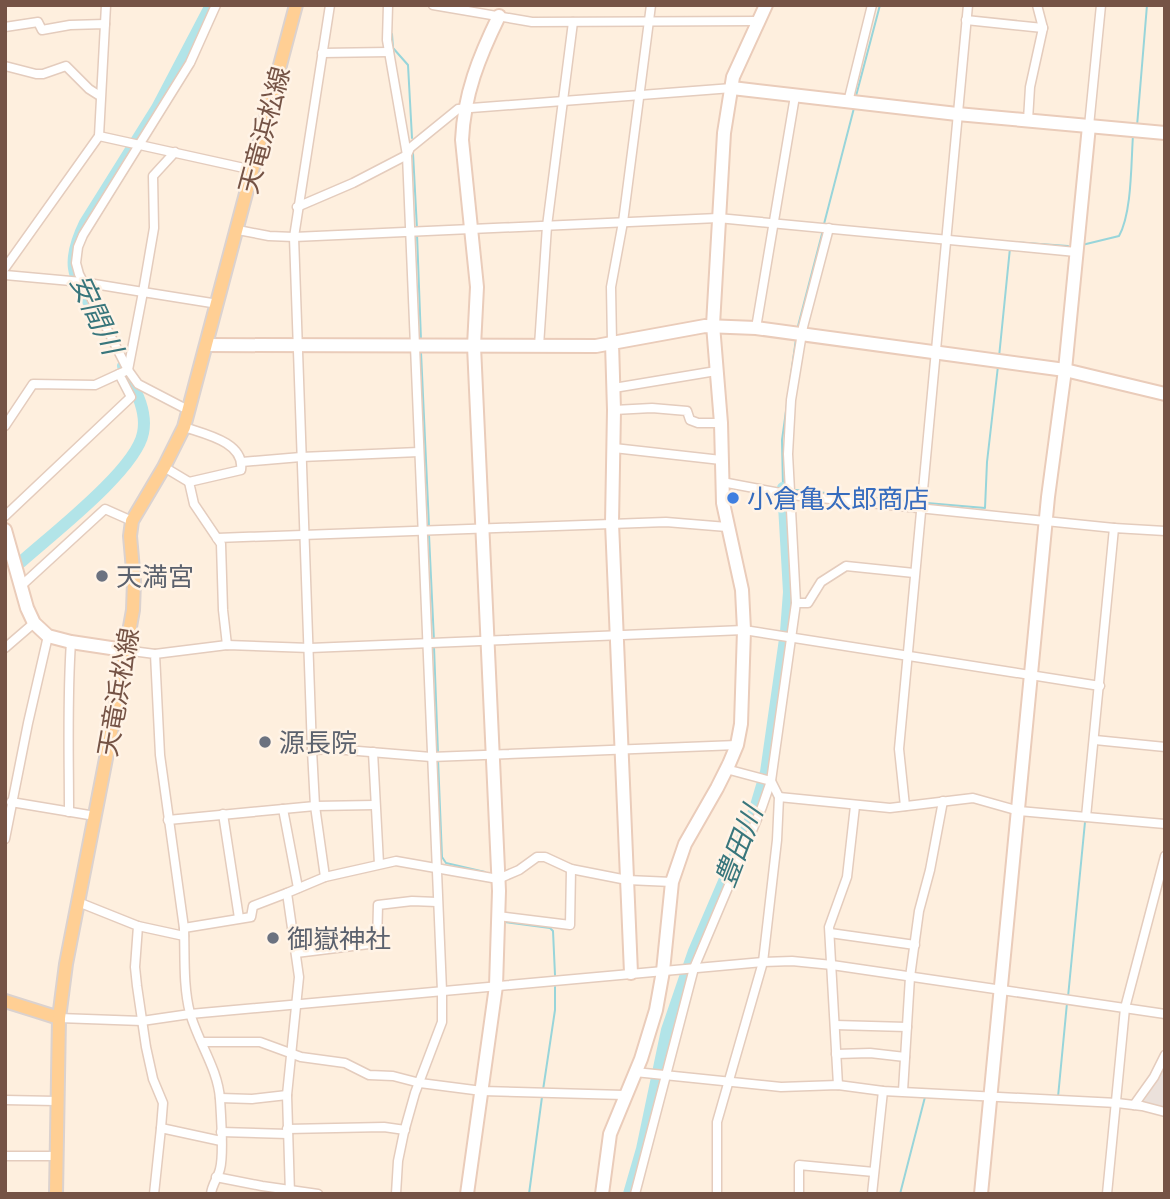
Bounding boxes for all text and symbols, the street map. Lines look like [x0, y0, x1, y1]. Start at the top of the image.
street label: 天竜浜松線 [228, 62, 300, 198]
water label: 安間川 [60, 267, 136, 364]
place label: 小倉亀太郎商店 [747, 479, 929, 518]
marker: 小倉亀太郎商店 [725, 490, 741, 506]
place label: 天満宮 [116, 557, 194, 596]
marker: 天満宮 [94, 568, 110, 584]
street label: 天竜浜松線 [88, 625, 148, 759]
place label: 源長院 [279, 723, 357, 762]
marker: 源長院 [257, 734, 273, 750]
water label: 豊田川 [703, 796, 774, 893]
place label: 御嶽神社 [287, 919, 391, 958]
marker: 御嶽神社 [265, 930, 281, 946]

